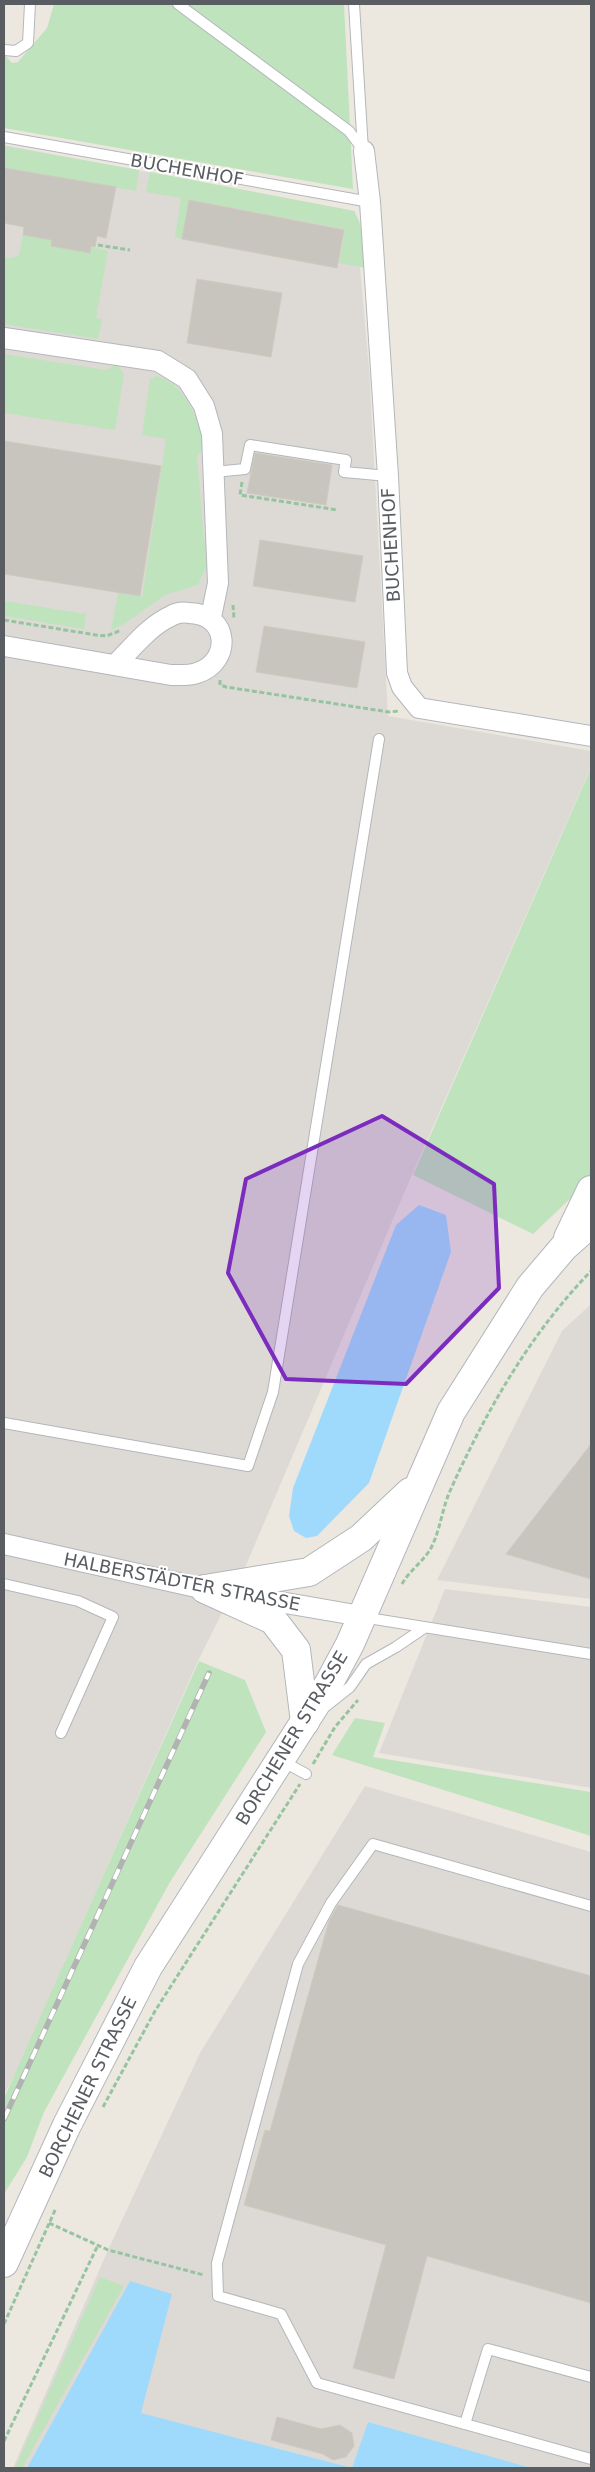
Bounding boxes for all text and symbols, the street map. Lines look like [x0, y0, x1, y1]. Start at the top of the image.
street label: BUCHENHOF [129, 149, 245, 190]
street label: BUCHENHOF [377, 487, 404, 603]
street label: HALBERSTÄDTER STRASSE [62, 1548, 302, 1615]
street label: BORCHENER STRASSE [231, 1647, 352, 1828]
street label: BORCHENER STRASSE [34, 1993, 141, 2181]

